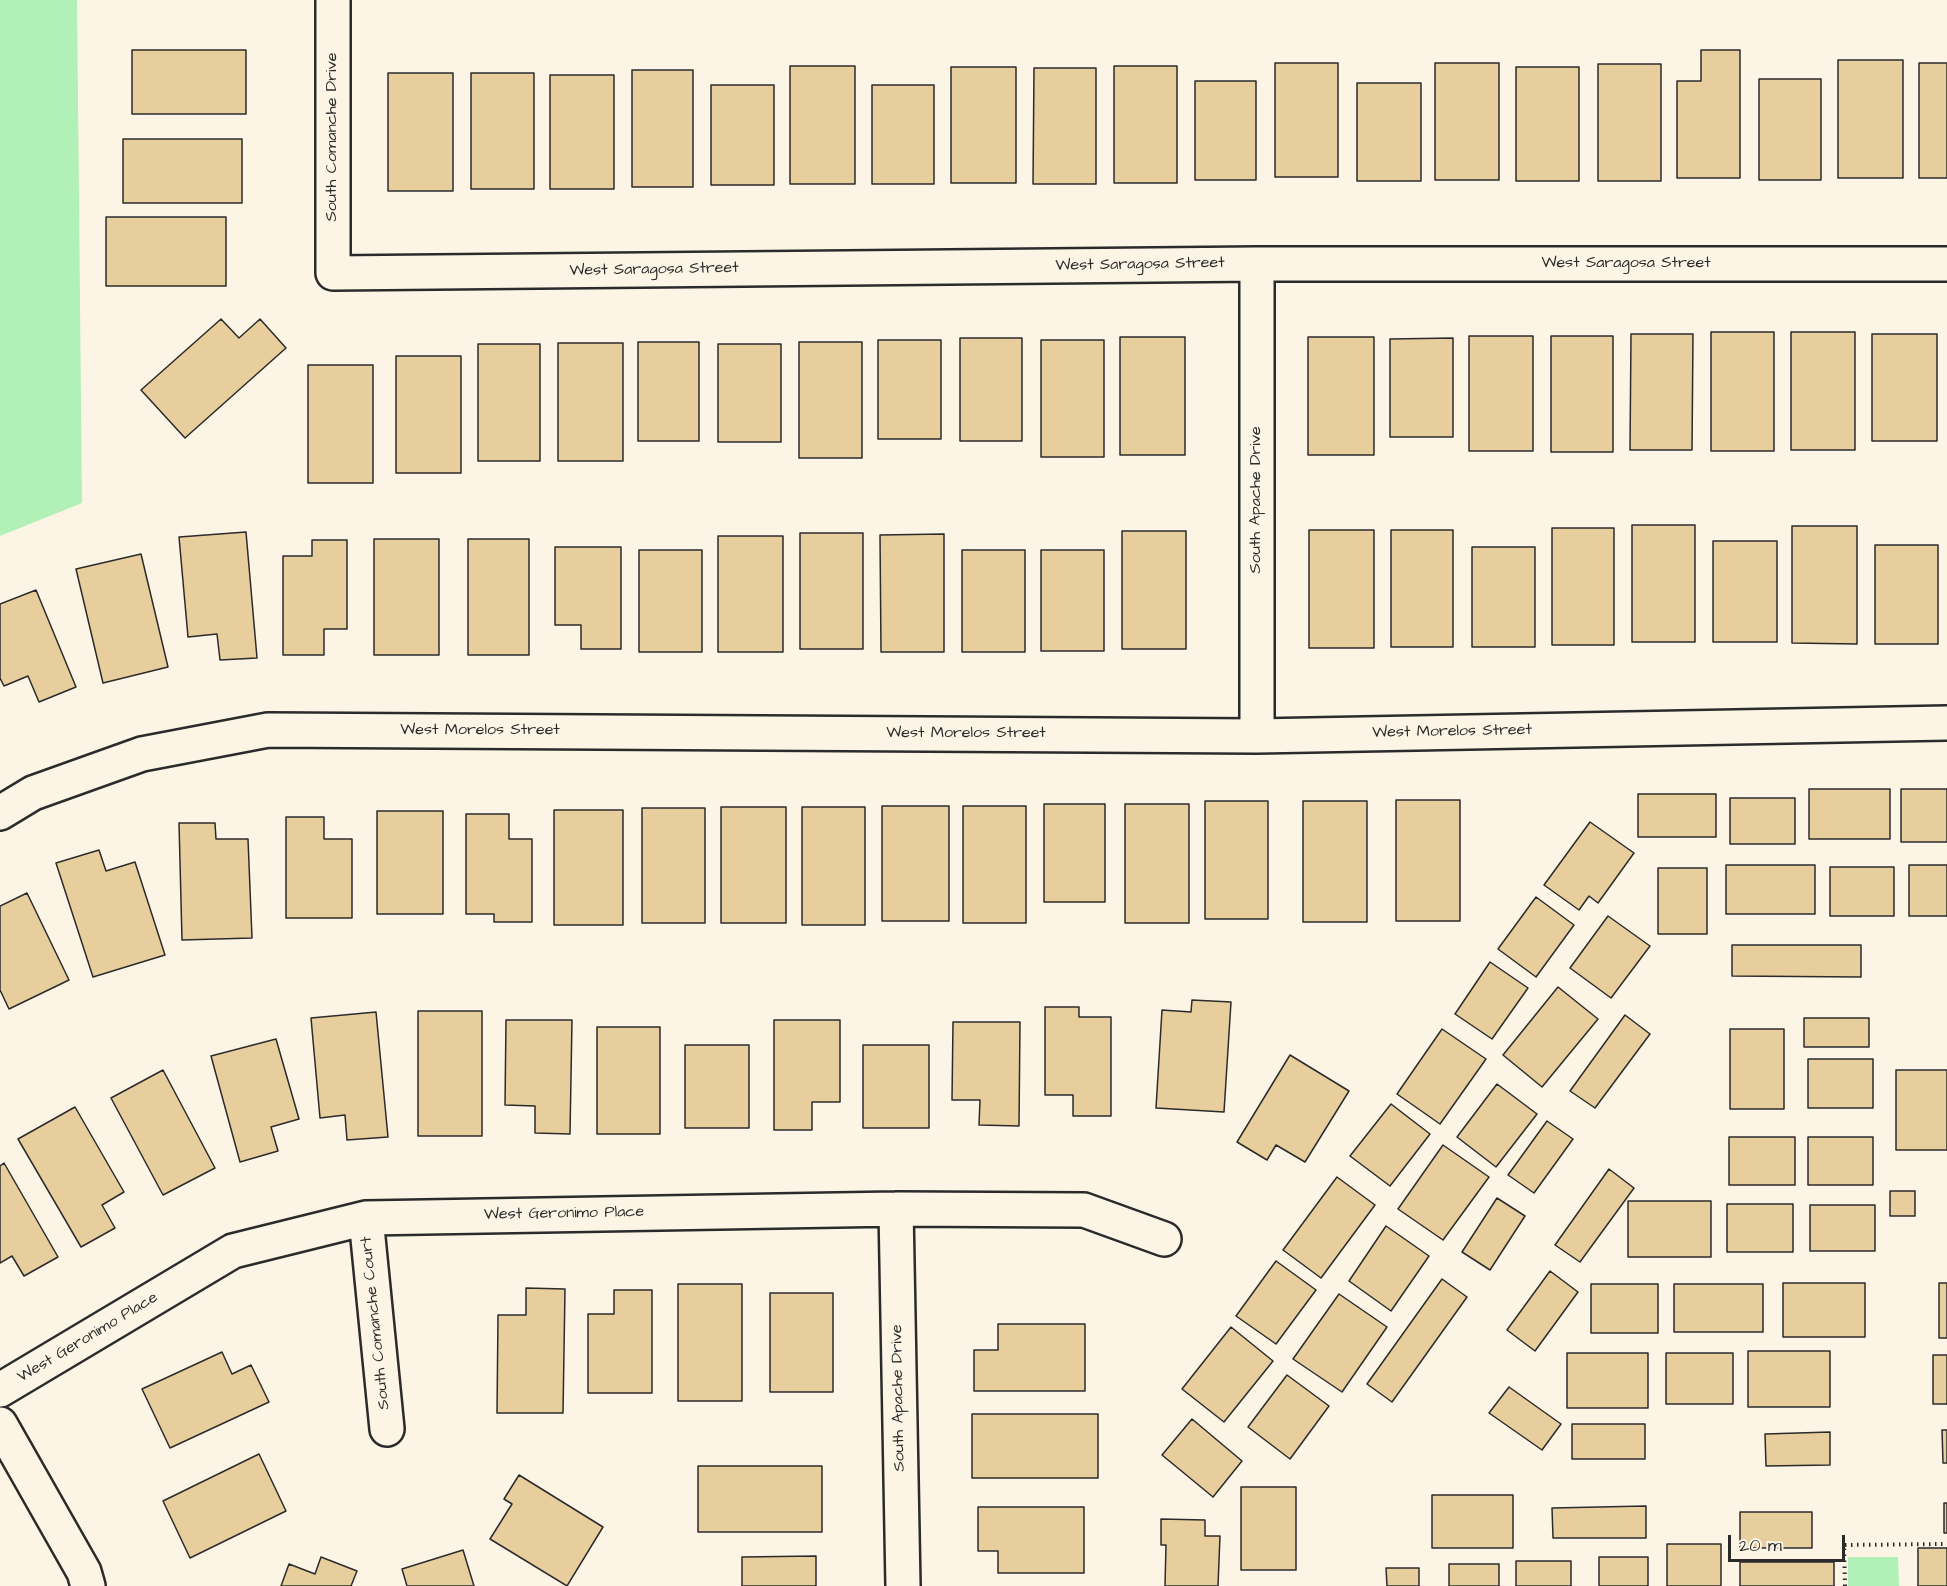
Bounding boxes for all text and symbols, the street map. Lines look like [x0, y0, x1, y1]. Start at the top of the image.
street label: South Comanche Drive [323, 53, 343, 221]
street label: West Saragosa Street [1055, 254, 1225, 276]
street label: West Saragosa Street [1541, 254, 1711, 274]
street label: West Saragosa Street [569, 259, 739, 281]
street label: South Apache Drive [1247, 426, 1267, 574]
street label: West Morelos Street [400, 721, 560, 741]
street label: West Morelos Street [1372, 721, 1532, 743]
street label: West Morelos Street [886, 724, 1046, 744]
street label: West Geronimo Place [484, 1203, 644, 1225]
street label: South Comanche Court [357, 1235, 395, 1411]
street label: West Geronimo Place [14, 1289, 162, 1387]
street label: South Apache Drive [888, 1324, 910, 1472]
scale bar [1731, 1523, 1848, 1561]
text: 20 m [1739, 1533, 1782, 1558]

